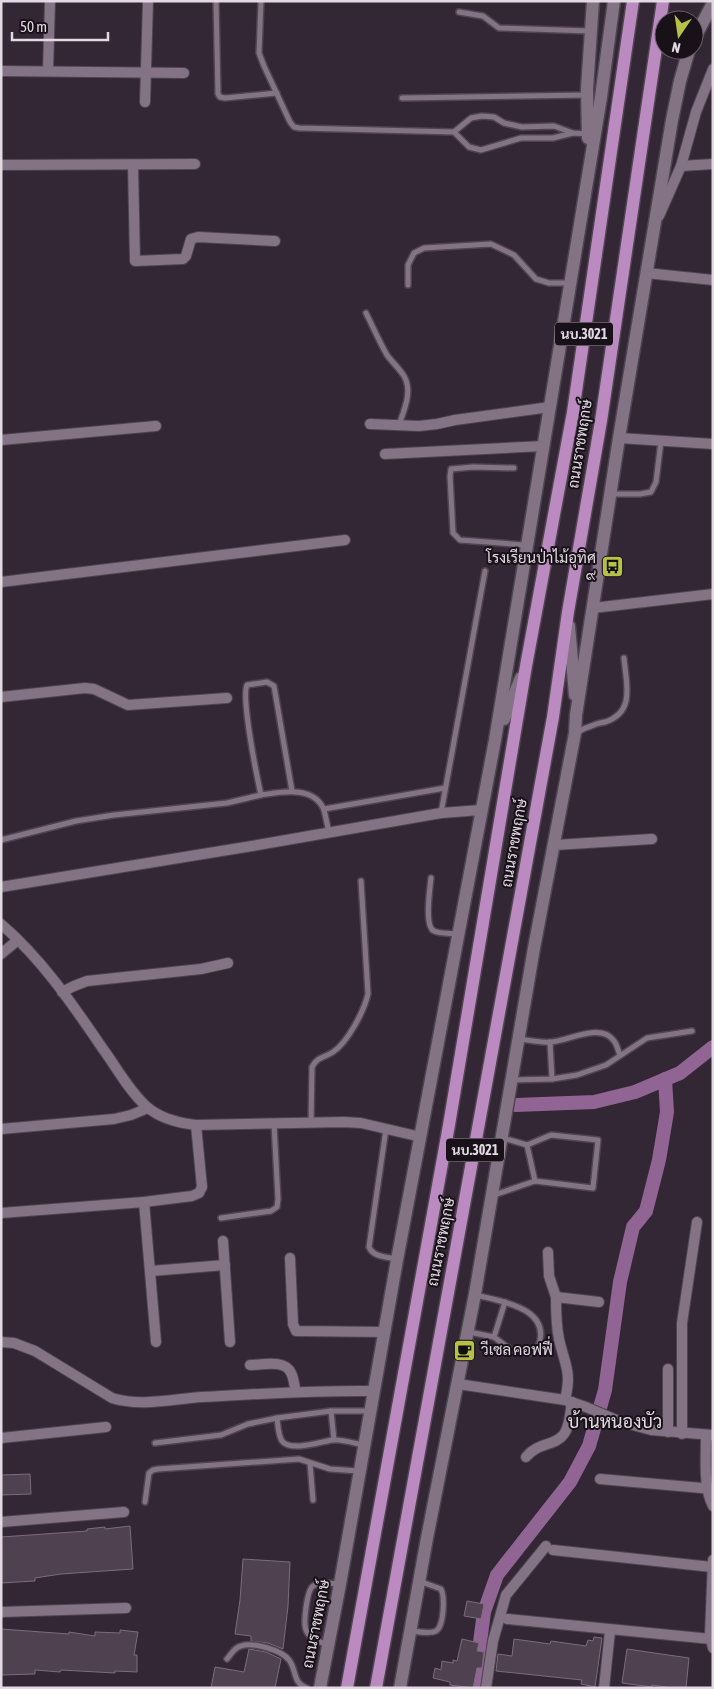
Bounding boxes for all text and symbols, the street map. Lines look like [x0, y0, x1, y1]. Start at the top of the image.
scale bar [12, 10, 109, 42]
north arrow [654, 10, 704, 60]
text: 50 m [20, 18, 47, 35]
text: N [670, 39, 682, 56]
road number: นบ.3021 [555, 322, 613, 346]
street label: ถนนราชพฤกษ์ [563, 397, 596, 490]
place label: โรงเรียนป่าไม้อุทิศ ๙ [485, 548, 596, 583]
bus stop icon: โรงเรียนป่าไม้อุทิศ ๙ [600, 555, 624, 579]
street label: ถนนราชพฤกษ์ [496, 796, 531, 889]
road number: นบ.3021 [446, 1138, 504, 1162]
street label: ถนนราชพฤกษ์ [423, 1195, 459, 1288]
place label: วีเซล คอฟฟี่ [481, 1335, 553, 1358]
cafe icon: วีเซล คอฟฟี่ [453, 1338, 477, 1362]
district label: บ้านหนองบัว [568, 1410, 662, 1432]
street label: ถนนราชพฤกษ์ [298, 1577, 334, 1670]

